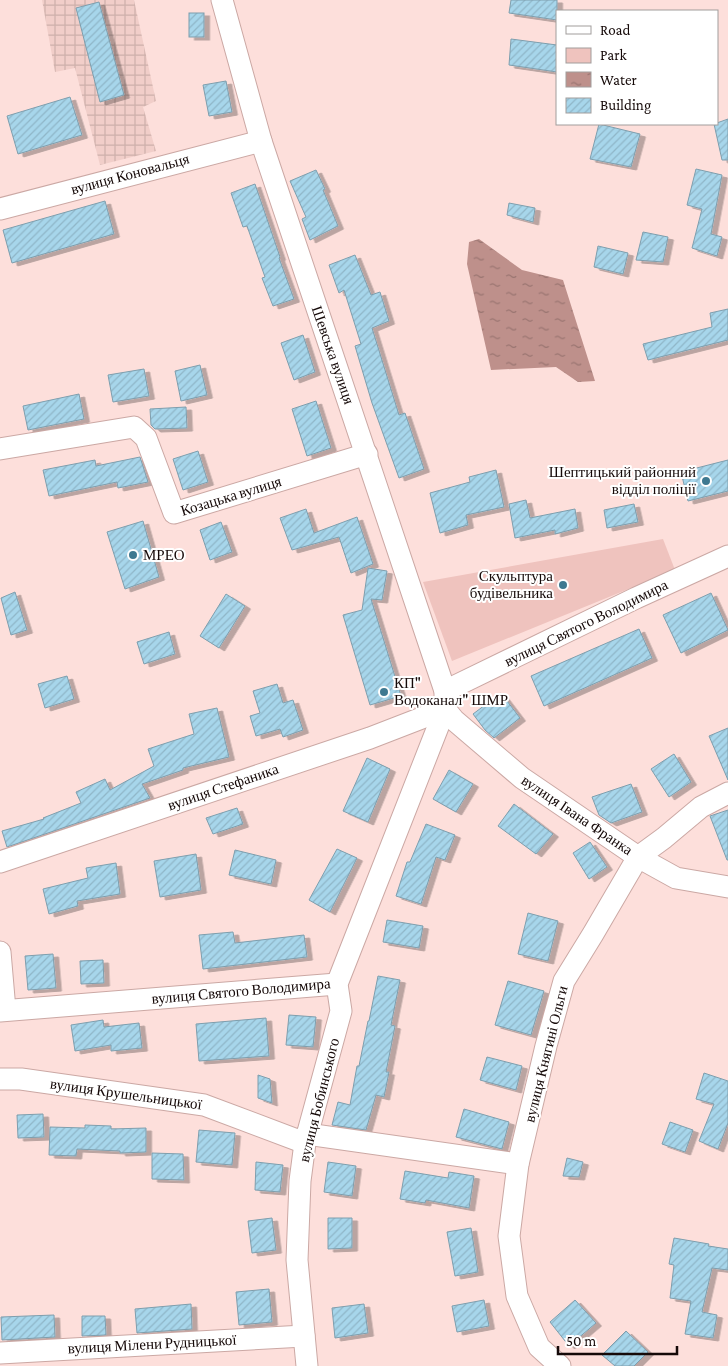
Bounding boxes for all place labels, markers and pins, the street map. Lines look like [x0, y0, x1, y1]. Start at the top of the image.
place label: Шептицький районний відділ поліції [549, 464, 697, 497]
marker: Шептицький районний відділ поліції [700, 475, 712, 487]
place label: МРЕО [143, 547, 185, 563]
marker: МРЕО [127, 549, 139, 561]
place label: Скульптура будівельника [470, 568, 553, 601]
marker: Скульптура будівельника [557, 579, 569, 591]
place label: КП" Водоканал" ШМР [394, 675, 508, 708]
marker: КП" Водоканал" ШМР [378, 686, 390, 698]

